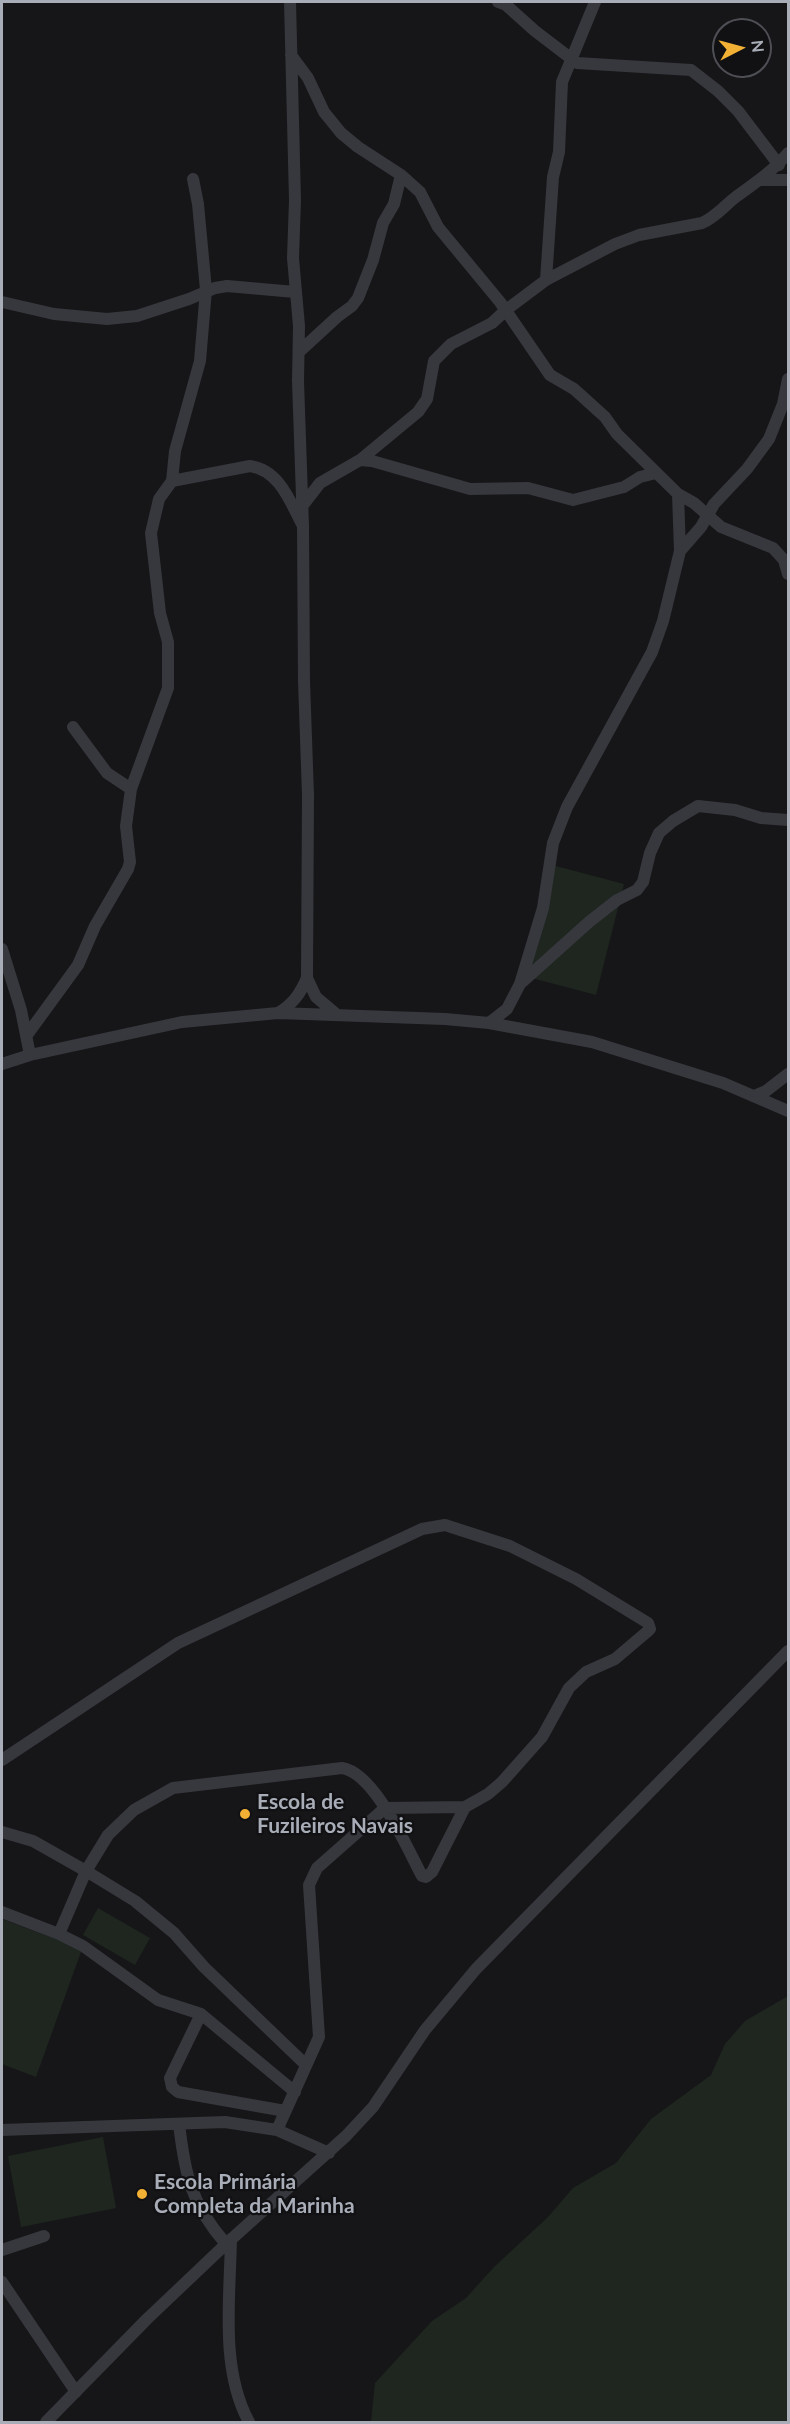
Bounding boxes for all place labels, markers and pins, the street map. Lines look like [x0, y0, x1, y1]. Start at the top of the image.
place label: Escola de Fuzileiros Navais [257, 1789, 413, 1839]
marker: Escola de Fuzileiros Navais [238, 1807, 252, 1821]
place label: Escola Primária Completa da Marinha [154, 2169, 355, 2219]
marker: Escola Primária Completa da Marinha [135, 2187, 149, 2201]

